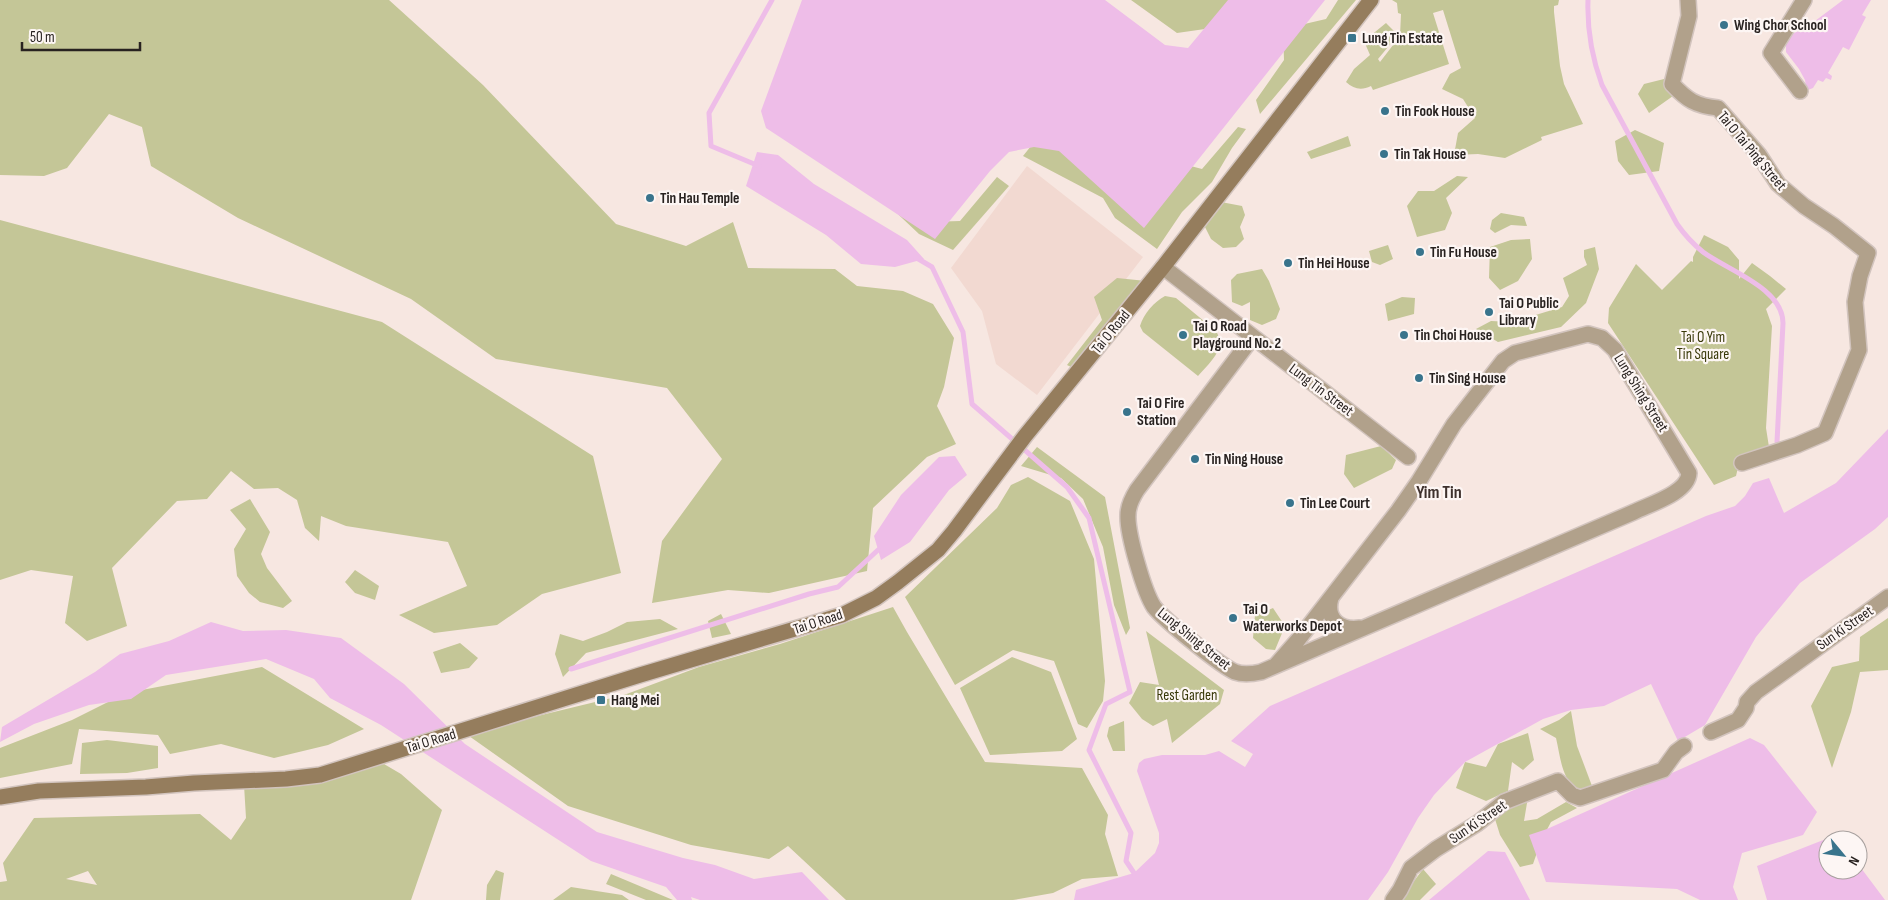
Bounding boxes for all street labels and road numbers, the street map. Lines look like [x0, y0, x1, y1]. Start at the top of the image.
street label: Tai O Tai Ping Street [1713, 108, 1791, 195]
street label: Tai O Road [1088, 306, 1134, 358]
street label: Lung Shing Street [1609, 350, 1673, 436]
street label: Lung Tin Street [1285, 360, 1357, 421]
street label: Sun Ki Street [1813, 601, 1877, 654]
street label: Lung Shing Street [1154, 604, 1235, 675]
street label: Tai O Road [791, 605, 845, 639]
street label: Tai O Road [404, 724, 458, 758]
street label: Sun Ki Street [1446, 796, 1511, 848]

